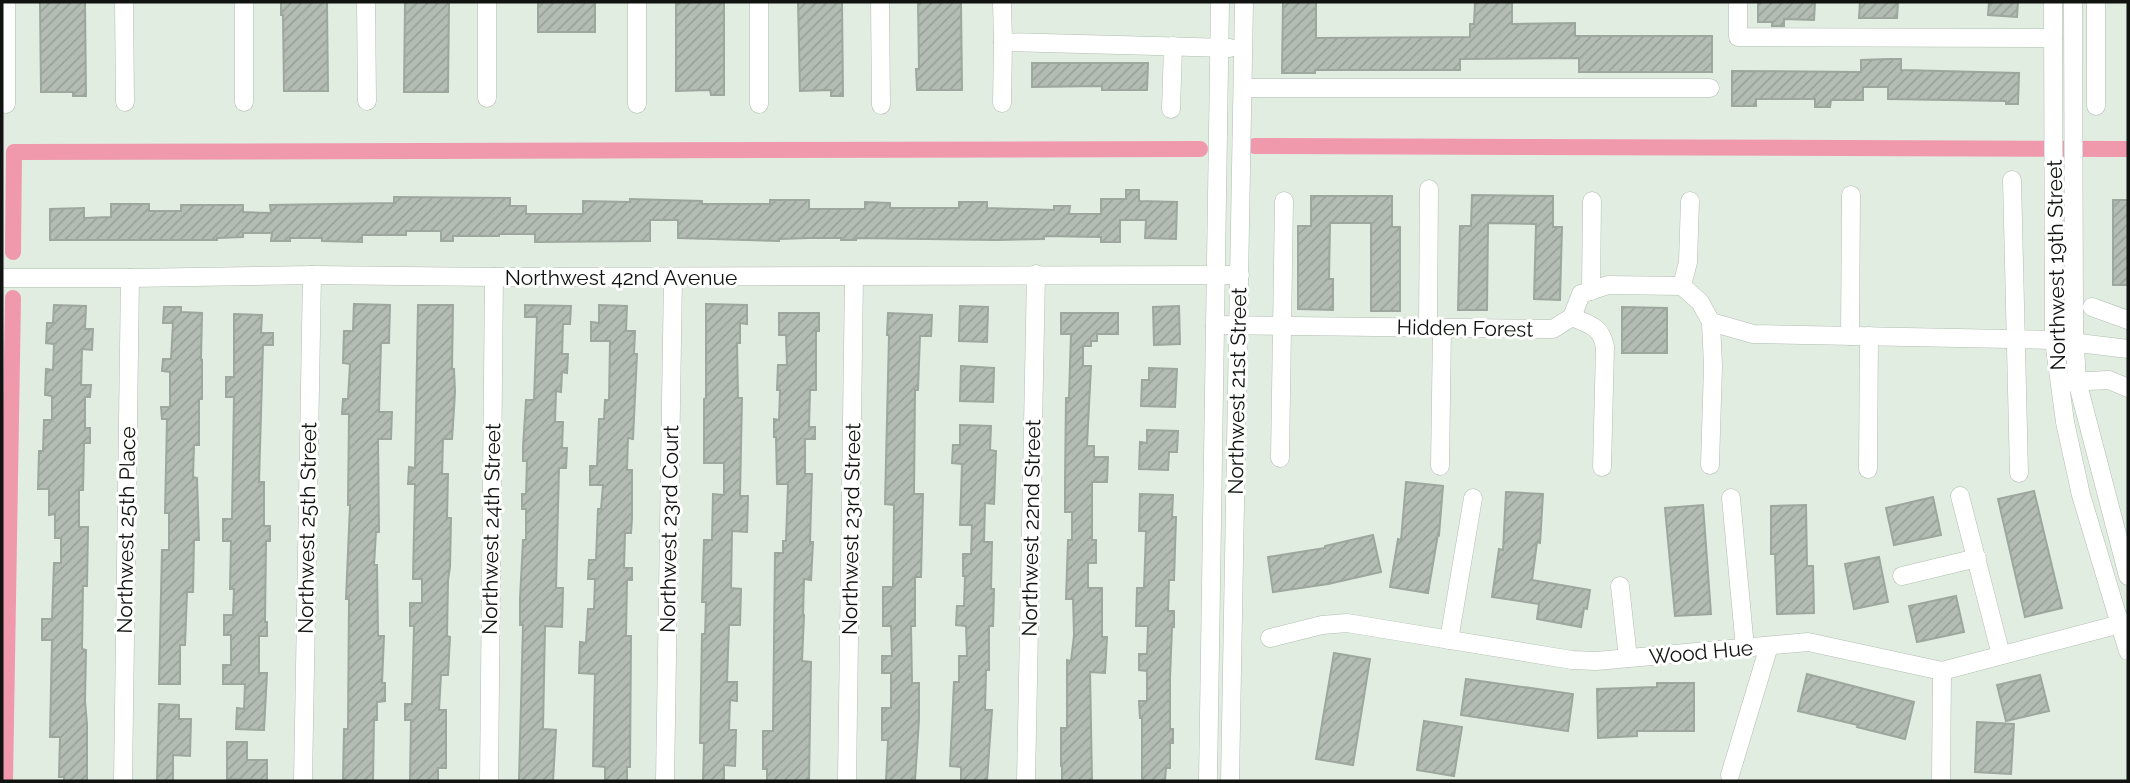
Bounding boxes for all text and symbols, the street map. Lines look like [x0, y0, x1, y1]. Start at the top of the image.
street label: Northwest 19th Street [2042, 159, 2070, 371]
street label: Northwest 42nd Avenue [505, 265, 737, 290]
street label: Northwest 21st Street [1223, 287, 1251, 495]
street label: Hidden Forest [1396, 314, 1534, 342]
street label: Northwest 22nd Street [1017, 419, 1045, 637]
street label: Northwest 25th Street [293, 422, 321, 634]
street label: Northwest 24th Street [477, 423, 505, 635]
street label: Northwest 23rd Street [837, 423, 865, 635]
street label: Northwest 23rd Court [655, 425, 683, 633]
street label: Northwest 25th Place [112, 426, 140, 634]
street label: Wood Hue [1648, 635, 1754, 669]

